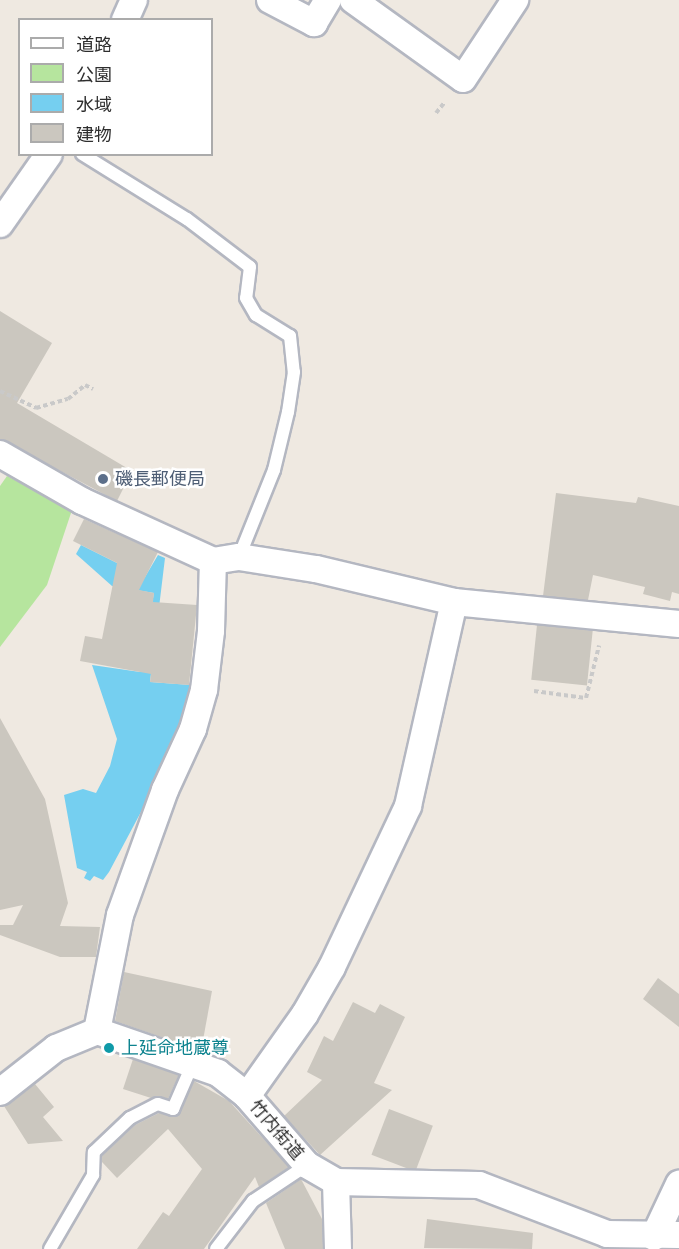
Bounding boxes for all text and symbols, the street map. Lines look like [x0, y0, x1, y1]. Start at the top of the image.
legend [18, 18, 213, 156]
text: 道路 [76, 34, 112, 55]
text: 公園 [76, 64, 112, 85]
text: 水域 [76, 94, 112, 115]
text: 建物 [76, 124, 112, 145]
place label: 磯長郵便局 [115, 468, 205, 490]
marker: 磯長郵便局 [96, 472, 110, 486]
place label: 上延命地蔵尊 [121, 1037, 229, 1059]
marker: 上延命地蔵尊 [102, 1041, 116, 1055]
street label: 竹内街道 [244, 1096, 308, 1164]

